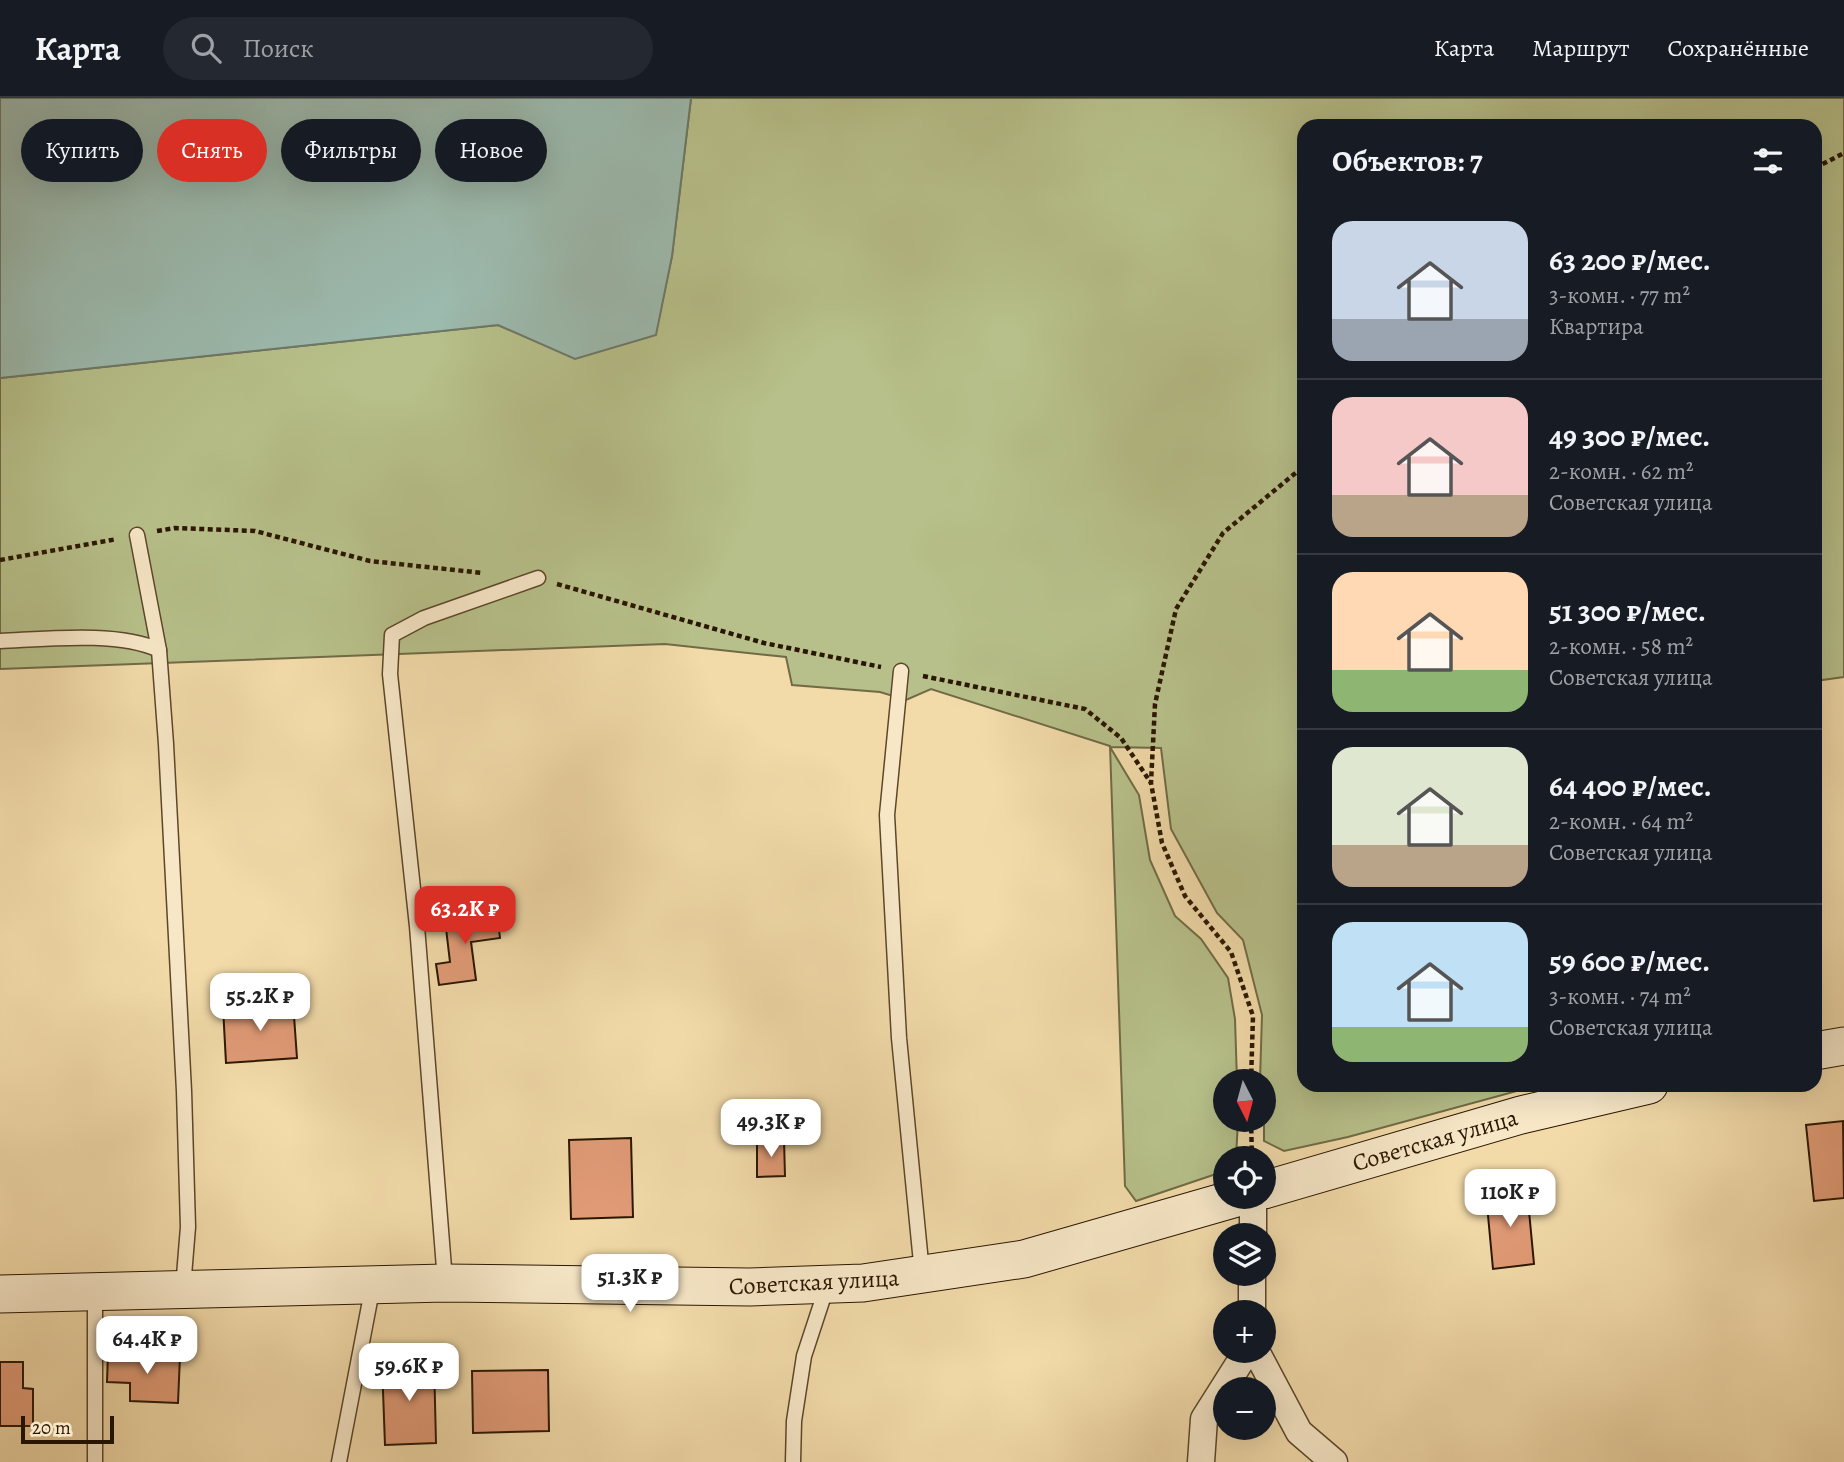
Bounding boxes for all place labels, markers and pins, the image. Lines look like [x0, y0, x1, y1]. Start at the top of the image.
pin: 63.2K ₽ [400, 886, 530, 946]
pin: 55.2K ₽ [195, 974, 325, 1033]
pin: 49.3K ₽ [706, 1100, 836, 1159]
pin: 110K ₽ [1453, 1170, 1567, 1229]
pin: 51.3K ₽ [565, 1254, 695, 1314]
pin: 64.4K ₽ [82, 1316, 212, 1376]
pin: 59.6K ₽ [344, 1344, 474, 1403]

